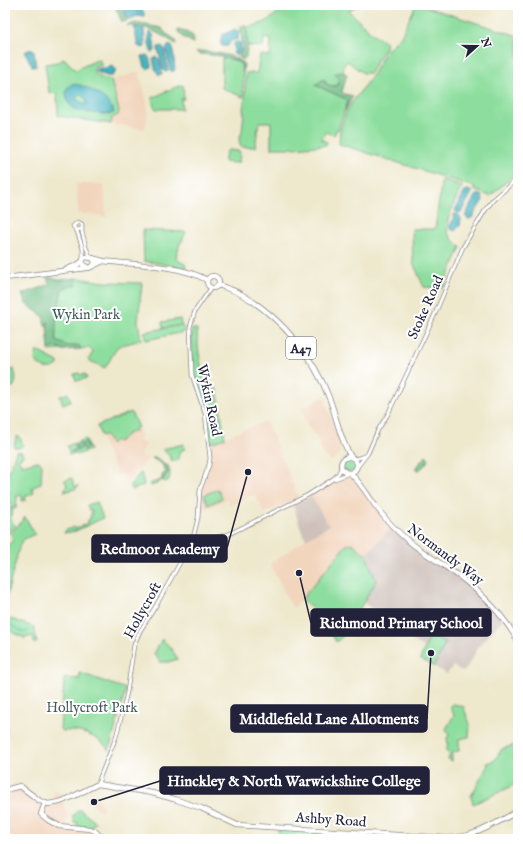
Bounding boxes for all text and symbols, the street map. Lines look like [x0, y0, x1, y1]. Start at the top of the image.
north arrow [457, 26, 497, 66]
text: N [477, 35, 494, 50]
street label: Stoke Road [404, 272, 448, 342]
park label: Wykin Park [52, 306, 121, 324]
road number: A47 [286, 337, 316, 359]
street label: Wykin Road [193, 363, 226, 438]
street label: Normandy Way [404, 520, 487, 590]
callout: Redmoor Academy [92, 535, 227, 562]
text: Redmoor Academy [100, 540, 220, 559]
street label: Hollycroft [120, 579, 166, 642]
callout: Richmond Primary School [311, 609, 491, 636]
text: Richmond Primary School [319, 614, 484, 633]
park label: Hollycroft Park [46, 699, 138, 717]
callout: Middlefield Lane Allotments [231, 705, 427, 732]
text: Middlefield Lane Allotments [239, 710, 419, 729]
callout: Hinckley & North Warwickshire College [160, 767, 429, 794]
text: Hinckley & North Warwickshire College [167, 772, 421, 791]
street label: Ashby Road [294, 808, 367, 831]

